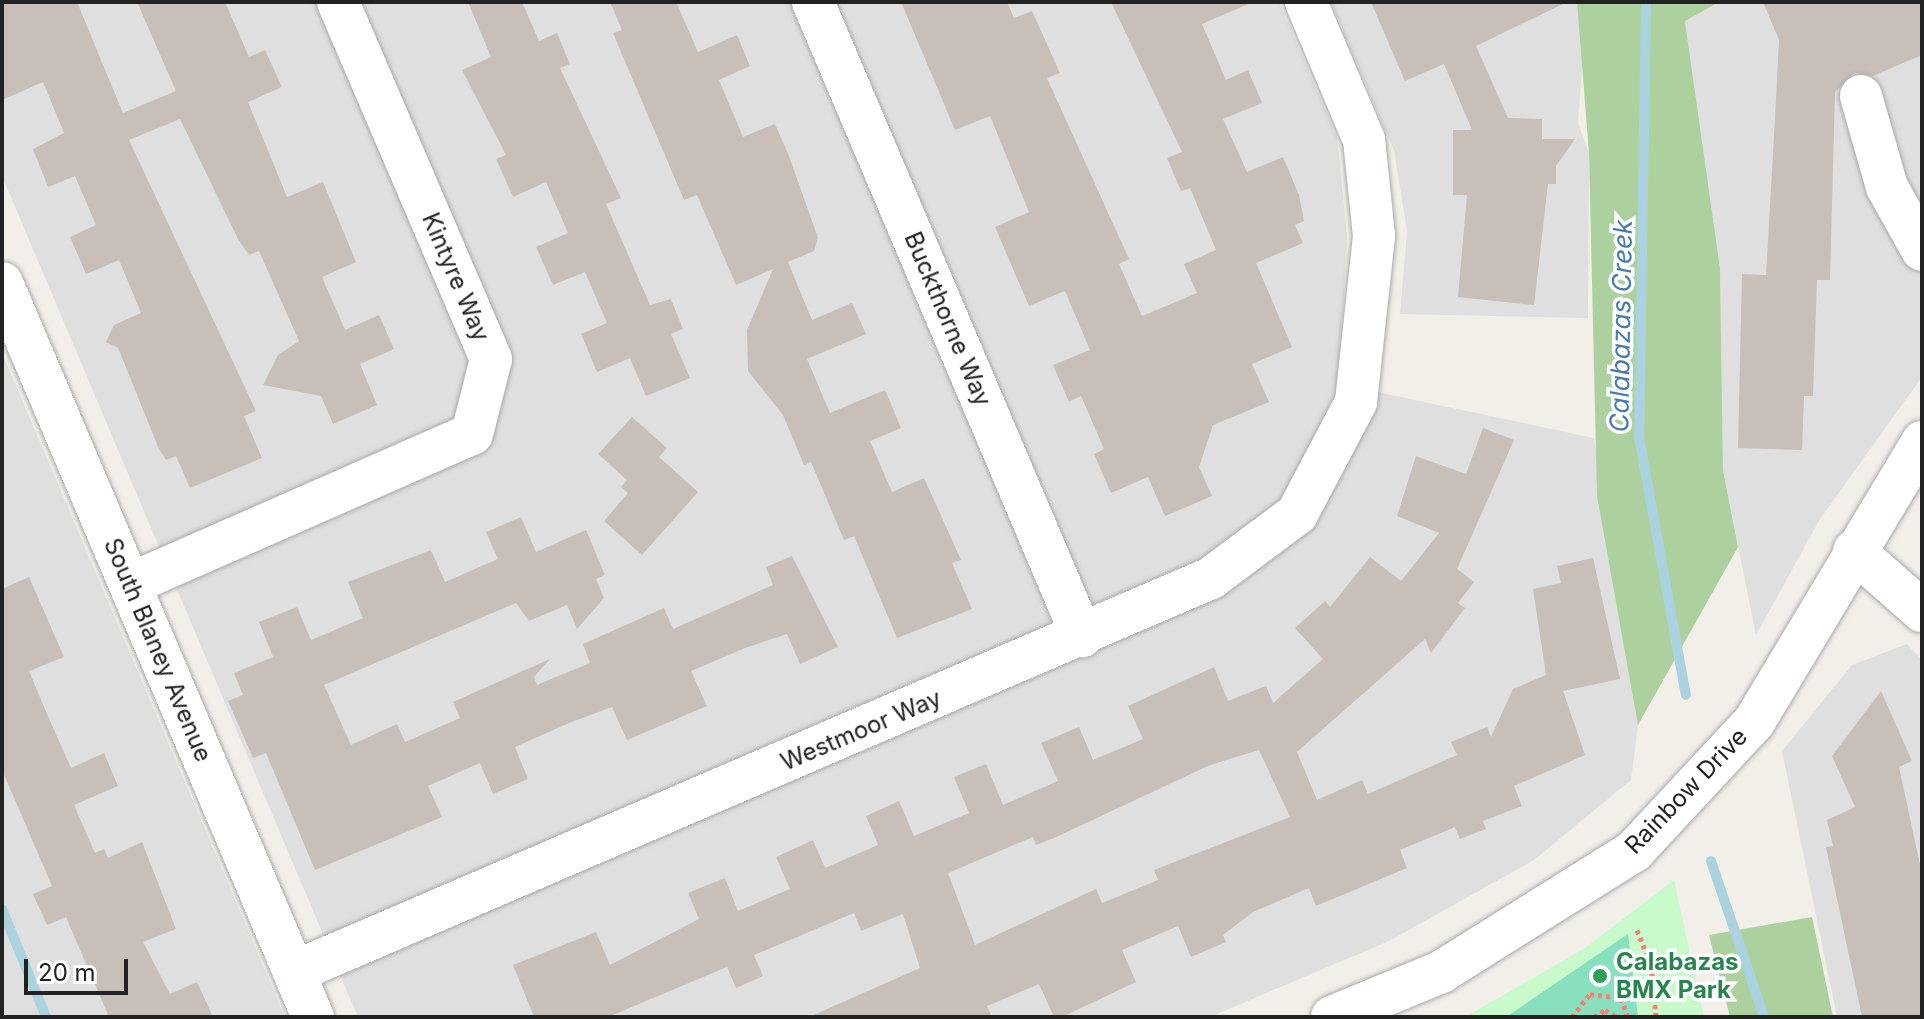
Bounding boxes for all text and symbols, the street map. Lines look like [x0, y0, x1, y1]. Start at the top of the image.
street label: Kintyre Way [416, 208, 496, 346]
water label: Calabazas Creek [1604, 219, 1638, 433]
street label: Buckthorne Way [898, 227, 998, 411]
street label: South Blaney Avenue [98, 534, 218, 766]
street label: Westmoor Way [776, 683, 946, 777]
street label: Rainbow Drive [1619, 722, 1753, 860]
scale bar [28, 943, 132, 993]
place label: Calabazas BMX Park [1616, 948, 1739, 1004]
text: 20 m [38, 958, 96, 987]
marker: Calabazas BMX Park [1591, 967, 1609, 985]

